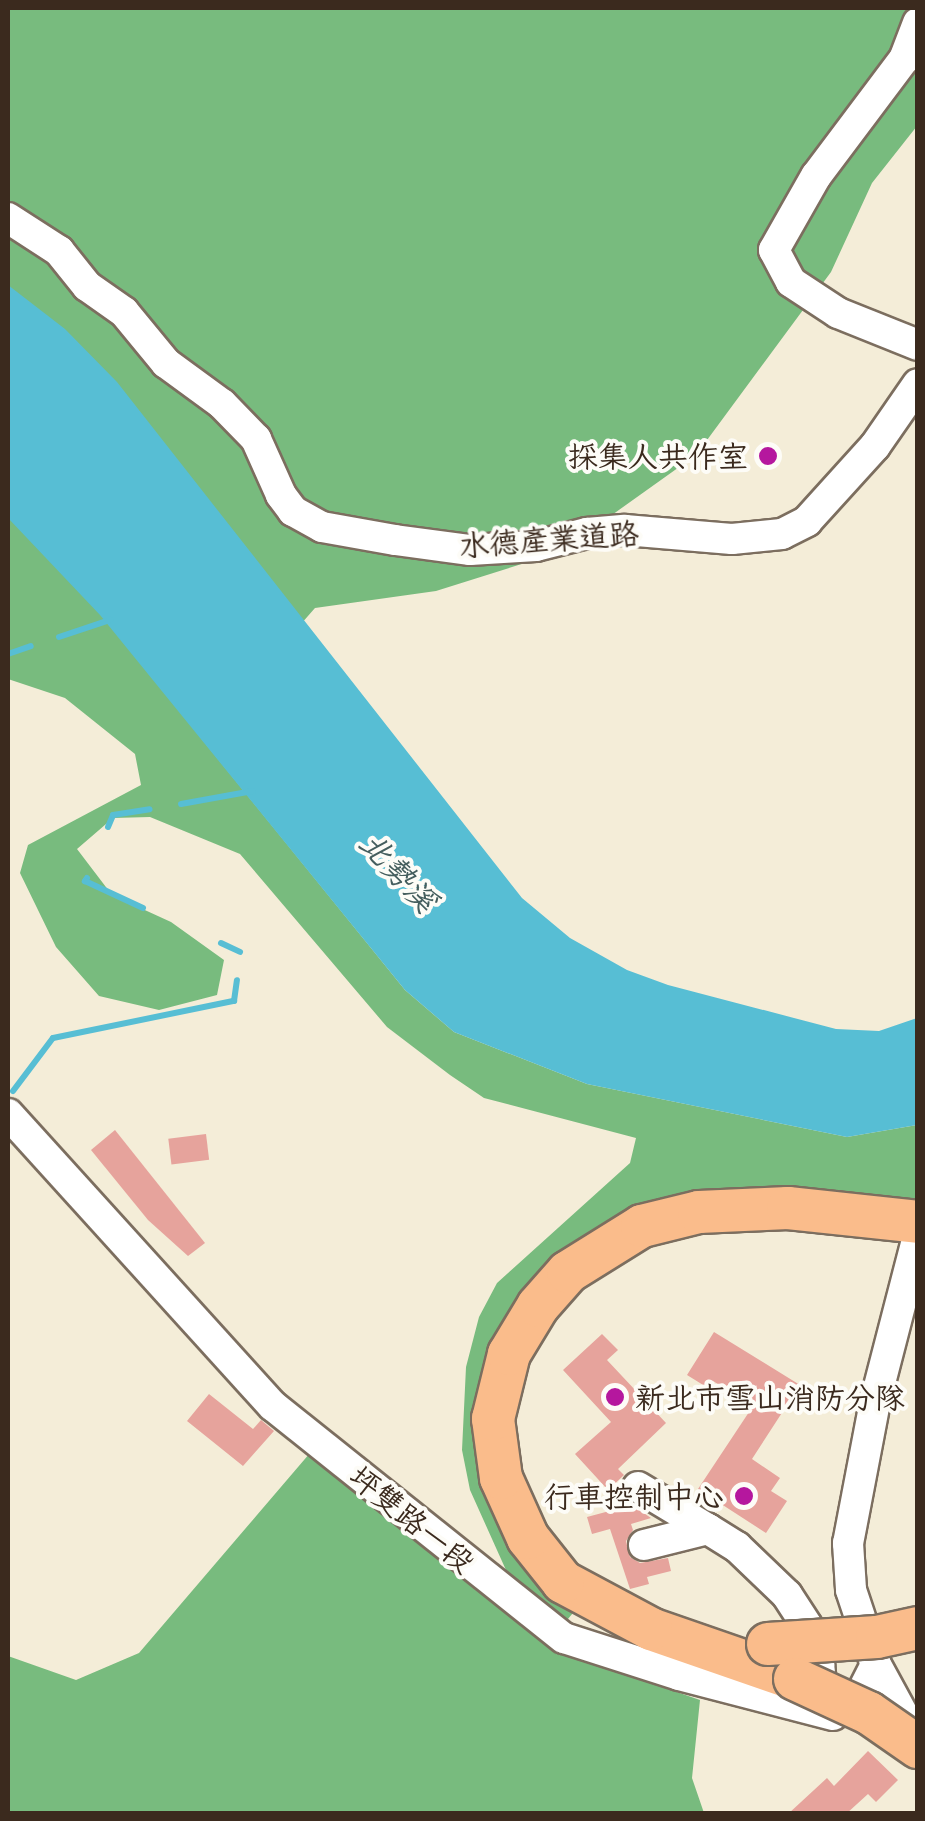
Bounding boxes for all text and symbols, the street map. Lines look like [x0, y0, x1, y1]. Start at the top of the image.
place label: 採集人共作室 [568, 438, 748, 474]
marker: 採集人共作室 [757, 445, 779, 467]
street label: 水德產業道路 [458, 515, 640, 563]
water label: 北勢溪 [351, 824, 445, 920]
place label: 新北市雪山消防分隊 [635, 1379, 905, 1415]
marker: 新北市雪山消防分隊 [604, 1386, 626, 1408]
street label: 坪雙路一段 [342, 1458, 482, 1580]
place label: 行車控制中心 [544, 1478, 724, 1514]
marker: 行車控制中心 [733, 1485, 755, 1507]

